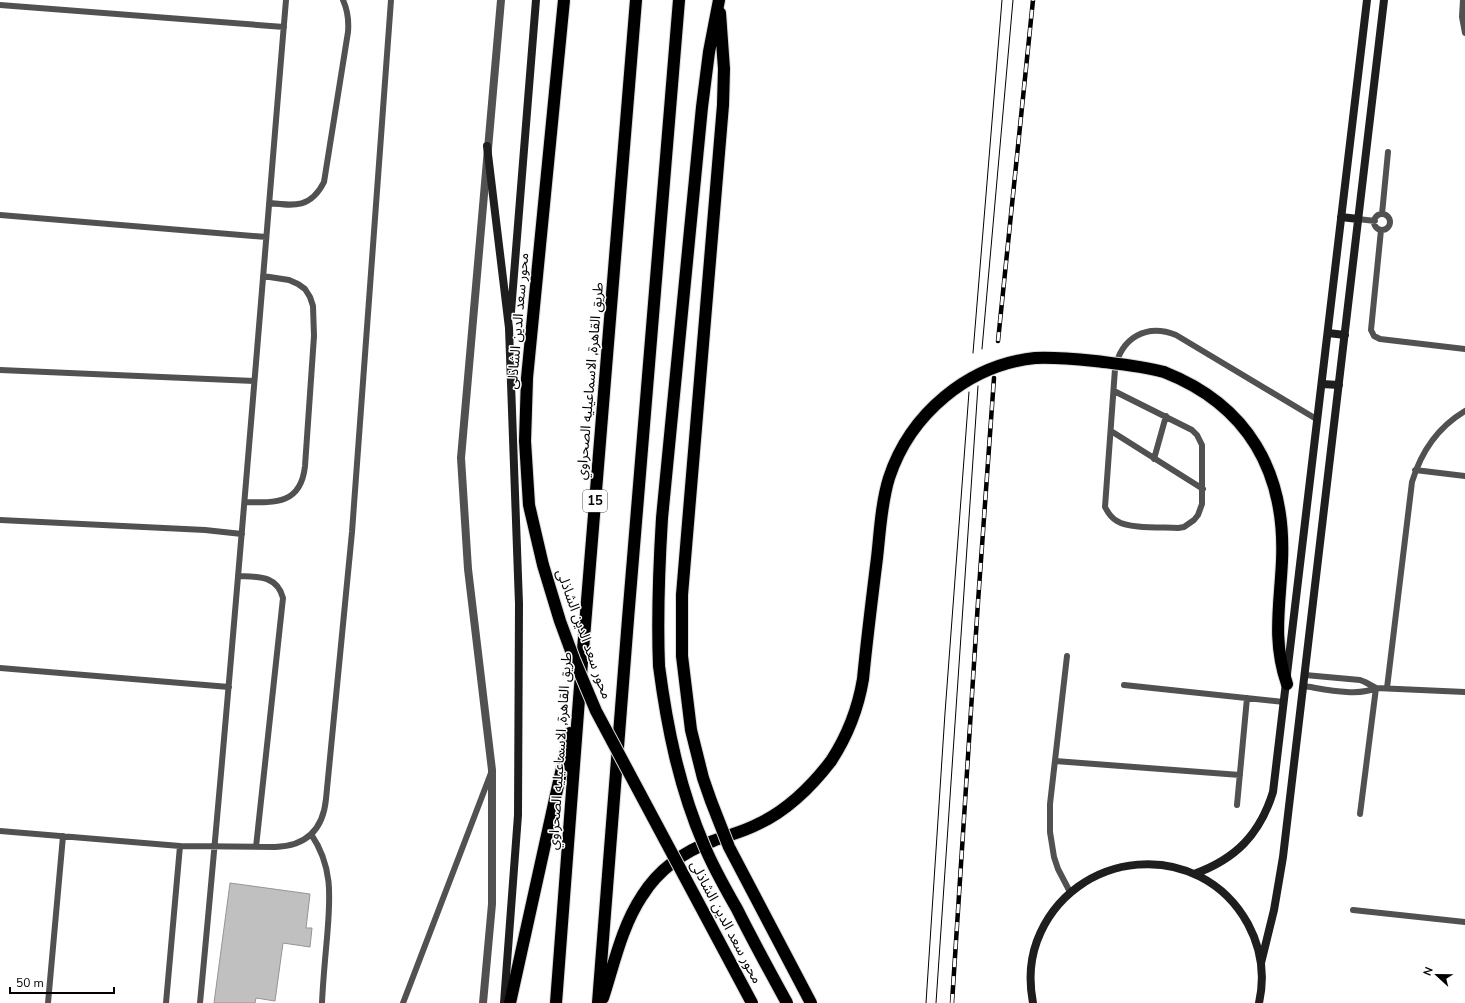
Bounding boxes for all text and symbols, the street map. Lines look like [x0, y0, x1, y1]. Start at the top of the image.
street label: محور سعد الدين الشاذلى [503, 252, 533, 390]
street label: طريق القاهرة, الاسماعيليه الصحراوي [572, 281, 609, 481]
road number: 15 [583, 490, 607, 512]
street label: محور سعد الدين الشاذلى [552, 566, 616, 702]
street label: طريق القاهرة, الاسماعيليه الصحراوي [544, 651, 578, 851]
street label: محور سعد الدين الشاذلى [685, 857, 767, 987]
north arrow [1417, 955, 1457, 995]
text: N [1420, 965, 1437, 978]
scale bar [10, 969, 114, 995]
text: 50 m [16, 975, 44, 991]

